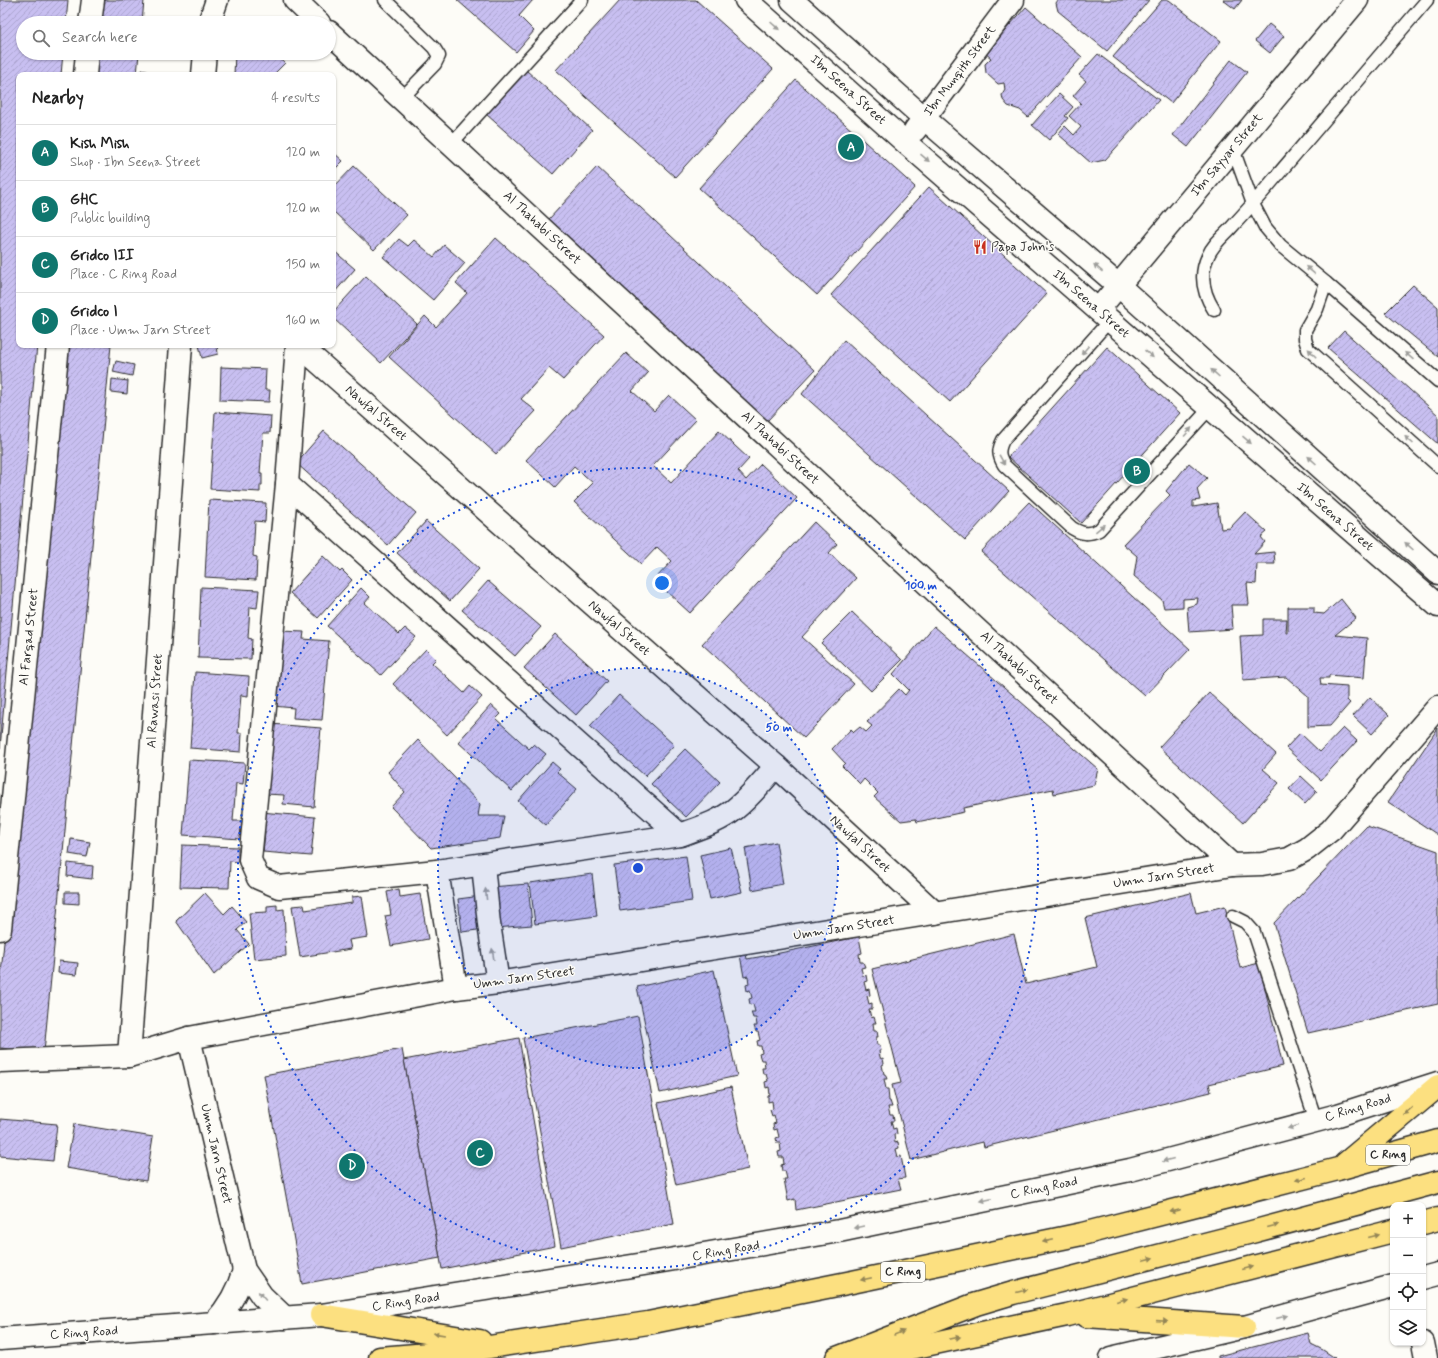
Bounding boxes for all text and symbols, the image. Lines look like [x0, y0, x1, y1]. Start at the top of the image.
search box [16, 16, 336, 60]
one-way arrow [770, 21, 780, 31]
street label: Ibn Munqith Street [920, 22, 1000, 120]
icon: search [30, 27, 52, 49]
text: Search here [62, 28, 138, 48]
street label: Ibn Seena Street [806, 51, 890, 129]
text: Nearby [32, 87, 84, 109]
text: 4 results [271, 90, 320, 107]
street label: Ibn Sayyar Street [1187, 110, 1267, 200]
pin: A [838, 132, 864, 162]
text: Kish Mish [70, 134, 130, 154]
text: A [41, 144, 49, 161]
text: 120 m [286, 144, 320, 161]
text: Shop · Ibn Seena Street [70, 154, 200, 171]
one-way arrow [919, 154, 930, 163]
street label: Al Thahabi Street [499, 188, 585, 268]
text: GHC [70, 190, 98, 210]
text: B [41, 200, 49, 217]
text: 120 m [286, 200, 320, 217]
text: Public building [70, 210, 150, 227]
restaurant icon: Papa John's [972, 239, 988, 255]
place label: Papa John's [991, 239, 1055, 256]
text: Gridco III [70, 246, 134, 266]
text: C [40, 256, 50, 273]
text: 150 m [286, 256, 320, 273]
one-way arrow [1092, 263, 1103, 272]
text: Place · C Ring Road [70, 266, 177, 283]
street label: Ibn Seena Street [1049, 266, 1133, 342]
one-way arrow [1305, 266, 1316, 275]
text: Gridco I [70, 302, 118, 322]
text: D [41, 312, 49, 329]
text: 160 m [285, 312, 320, 329]
text: Place · Umm Jarn Street [70, 322, 211, 339]
one-way arrow [1080, 345, 1089, 355]
one-way arrow [1307, 348, 1317, 358]
one-way arrow [1144, 350, 1154, 359]
one-way arrow [1403, 351, 1414, 360]
one-way arrow [1210, 368, 1221, 377]
street label: Nawfal Street [341, 381, 411, 445]
street label: Al Thahabi Street [737, 408, 823, 488]
one-way arrow [1184, 427, 1193, 437]
one-way arrow [1242, 435, 1252, 445]
one-way arrow [1404, 435, 1414, 444]
one-way arrow [999, 454, 1005, 466]
one-way arrow [1307, 455, 1317, 464]
pin: B [1124, 456, 1150, 486]
street label: Ibn Seena Street [1293, 479, 1377, 555]
one-way arrow [1095, 523, 1106, 532]
one-way arrow [1404, 542, 1414, 551]
your location [652, 573, 672, 593]
text: 100 m [905, 578, 938, 594]
street label: Al Farqad Street [15, 587, 43, 687]
street label: Nawfal Street [584, 596, 654, 660]
street label: Al Thahabi Street [976, 628, 1062, 708]
street label: Al Rawasi Street [143, 653, 167, 749]
text: 50 m [766, 720, 793, 736]
street label: Nawfal Street [826, 812, 894, 877]
street label: Umm Jarn Street [1112, 860, 1216, 892]
centre of rings [631, 861, 645, 875]
one-way arrow [482, 888, 489, 900]
street label: Umm Jarn Street [792, 912, 896, 944]
one-way arrow [490, 947, 496, 960]
street label: Umm Jarn Street [472, 962, 576, 994]
street label: C Ring Road [1323, 1090, 1393, 1126]
street label: Umm Jarn Street [196, 1102, 236, 1206]
one-way arrow [1403, 1107, 1413, 1116]
one-way arrow [1287, 1124, 1299, 1130]
pin: C [467, 1138, 493, 1168]
road number: C Ring [1366, 1145, 1410, 1165]
pin: D [339, 1151, 365, 1181]
one-way arrow [1161, 1157, 1173, 1163]
street label: C Ring Road [1009, 1173, 1079, 1203]
one-way arrow [1294, 1176, 1307, 1182]
one-way arrow [980, 1198, 992, 1204]
map controls [1390, 1202, 1426, 1346]
button: + [1390, 1202, 1426, 1238]
one-way arrow [1168, 1208, 1181, 1214]
one-way arrow [1267, 1223, 1280, 1229]
one-way arrow [853, 1225, 865, 1231]
one-way arrow [1368, 1232, 1380, 1238]
street label: C Ring Road [691, 1237, 761, 1265]
one-way arrow [1042, 1238, 1054, 1244]
button: − [1390, 1238, 1426, 1274]
one-way arrow [1142, 1256, 1154, 1262]
road number: C Ring [881, 1262, 925, 1282]
one-way arrow [1243, 1265, 1255, 1271]
button: locate [1390, 1274, 1426, 1310]
one-way arrow [860, 1277, 872, 1283]
street label: C Ring Road [371, 1288, 441, 1316]
one-way arrow [1016, 1288, 1028, 1294]
one-way arrow [258, 1291, 267, 1301]
one-way arrow [1116, 1297, 1129, 1303]
button: layers [1390, 1310, 1426, 1346]
one-way arrow [1275, 1313, 1288, 1319]
one-way arrow [1156, 1318, 1168, 1325]
street label: C Ring Road [49, 1322, 119, 1344]
one-way arrow [893, 1330, 905, 1336]
one-way arrow [433, 1331, 445, 1337]
one-way arrow [949, 1335, 961, 1341]

